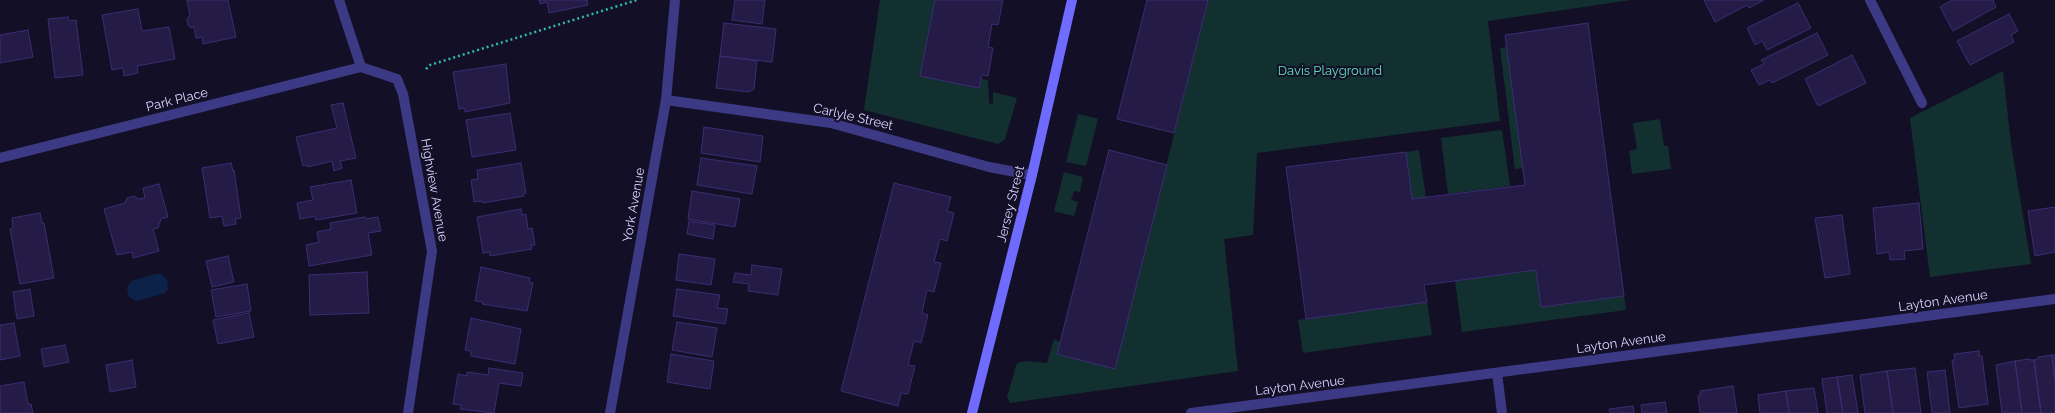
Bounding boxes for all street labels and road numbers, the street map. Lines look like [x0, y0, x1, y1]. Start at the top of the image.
street label: Park Place [144, 85, 210, 115]
street label: Carlyle Street [812, 100, 894, 134]
street label: Highview Avenue [417, 137, 451, 243]
street label: Jersey Street [994, 164, 1028, 244]
street label: York Avenue [620, 167, 648, 243]
street label: Layton Avenue [1897, 287, 1989, 315]
street label: Layton Avenue [1575, 329, 1667, 357]
street label: Layton Avenue [1254, 373, 1346, 399]

